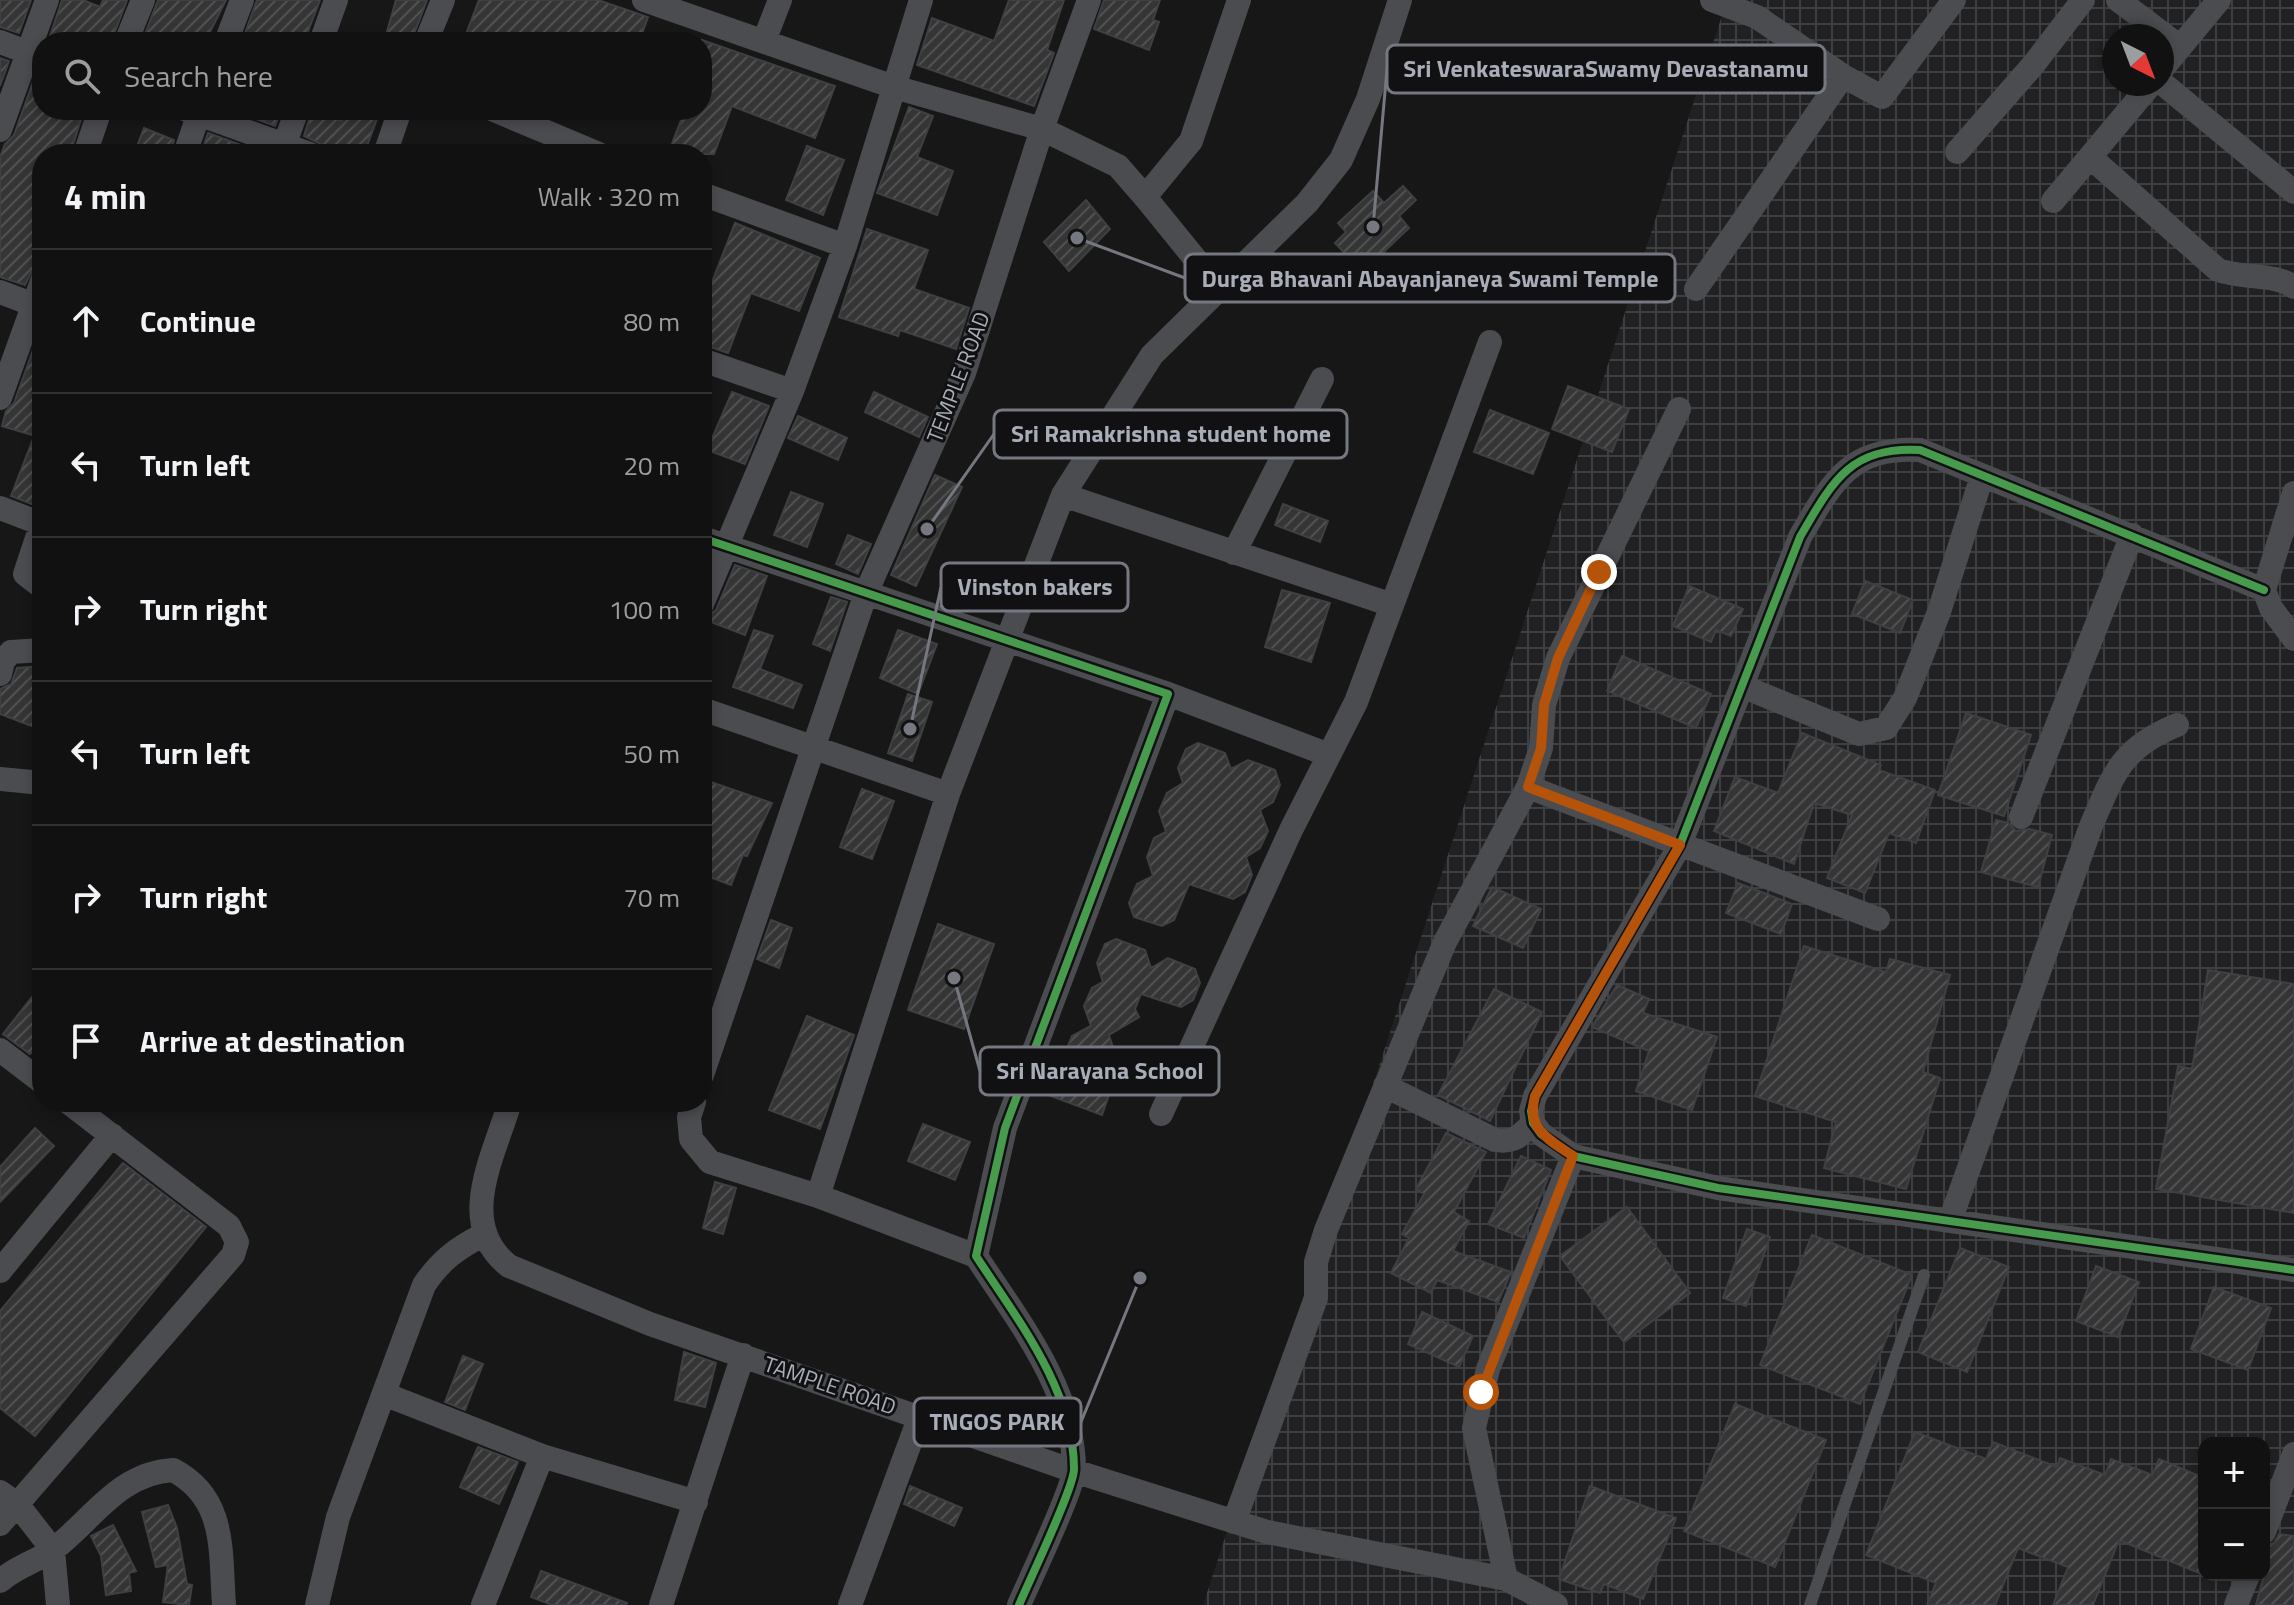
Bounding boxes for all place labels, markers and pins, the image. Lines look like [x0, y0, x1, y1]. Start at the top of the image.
callout: Sri VenkateswaraSwamy Devastanamu [1387, 45, 1825, 93]
callout: Durga Bhavani Abayanjaneya Swami Temple [1185, 254, 1675, 302]
callout: Sri Ramakrishna student home [994, 410, 1347, 458]
callout: Vinston bakers [941, 563, 1128, 611]
callout: Sri Narayana School [980, 1047, 1219, 1095]
callout: TNGOS PARK [914, 1398, 1081, 1446]

